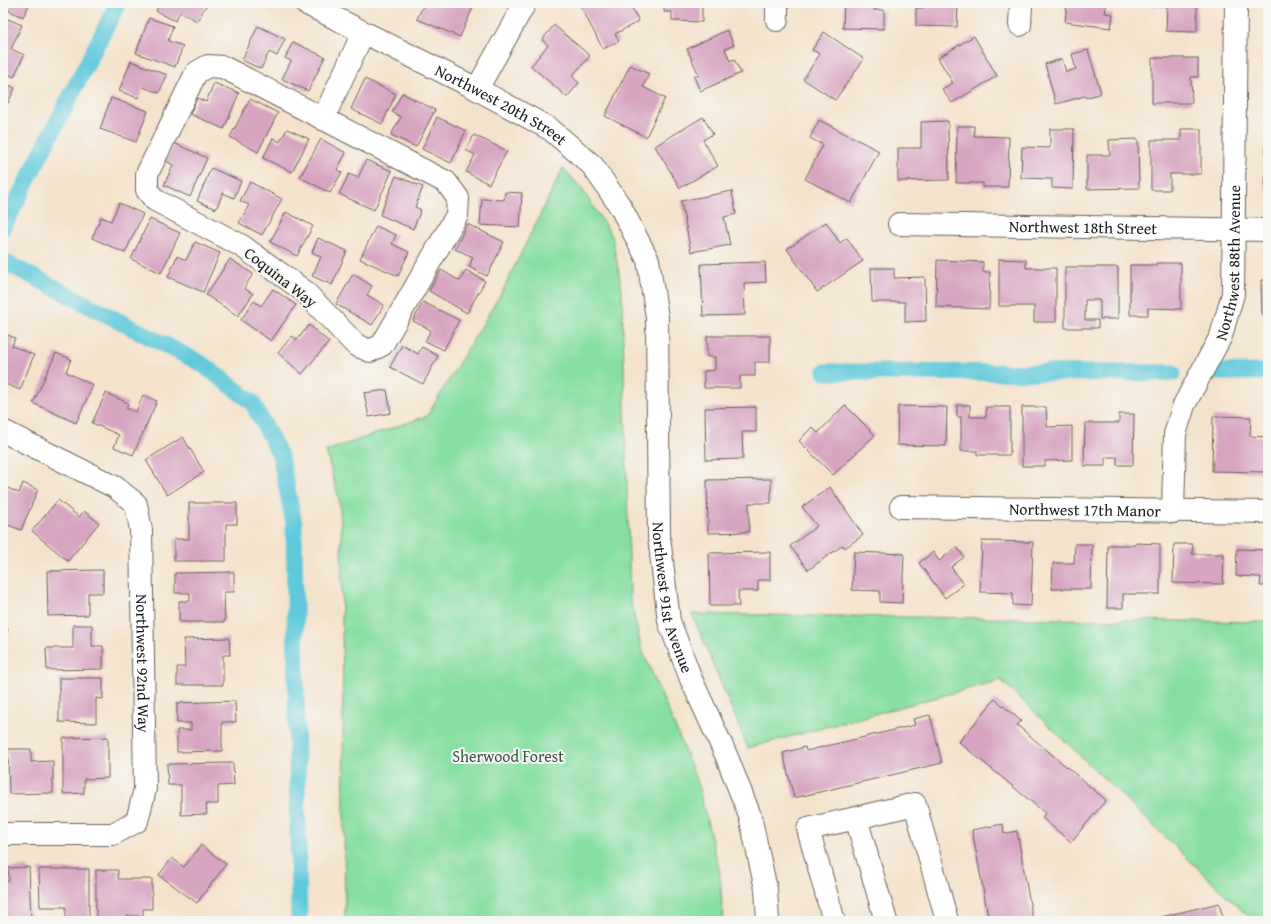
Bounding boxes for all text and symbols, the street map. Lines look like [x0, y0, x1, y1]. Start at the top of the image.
street label: Northwest 20th Street [431, 58, 573, 151]
street label: Northwest 88th Avenue [1208, 185, 1246, 343]
street label: Northwest 18th Street [1009, 214, 1158, 240]
street label: Coquina Way [239, 241, 323, 313]
street label: Northwest 17th Manor [1009, 496, 1162, 523]
street label: Northwest 91st Avenue [647, 522, 700, 676]
street label: Northwest 92nd Way [130, 594, 156, 733]
park label: Sherwood Forest [452, 744, 564, 768]

